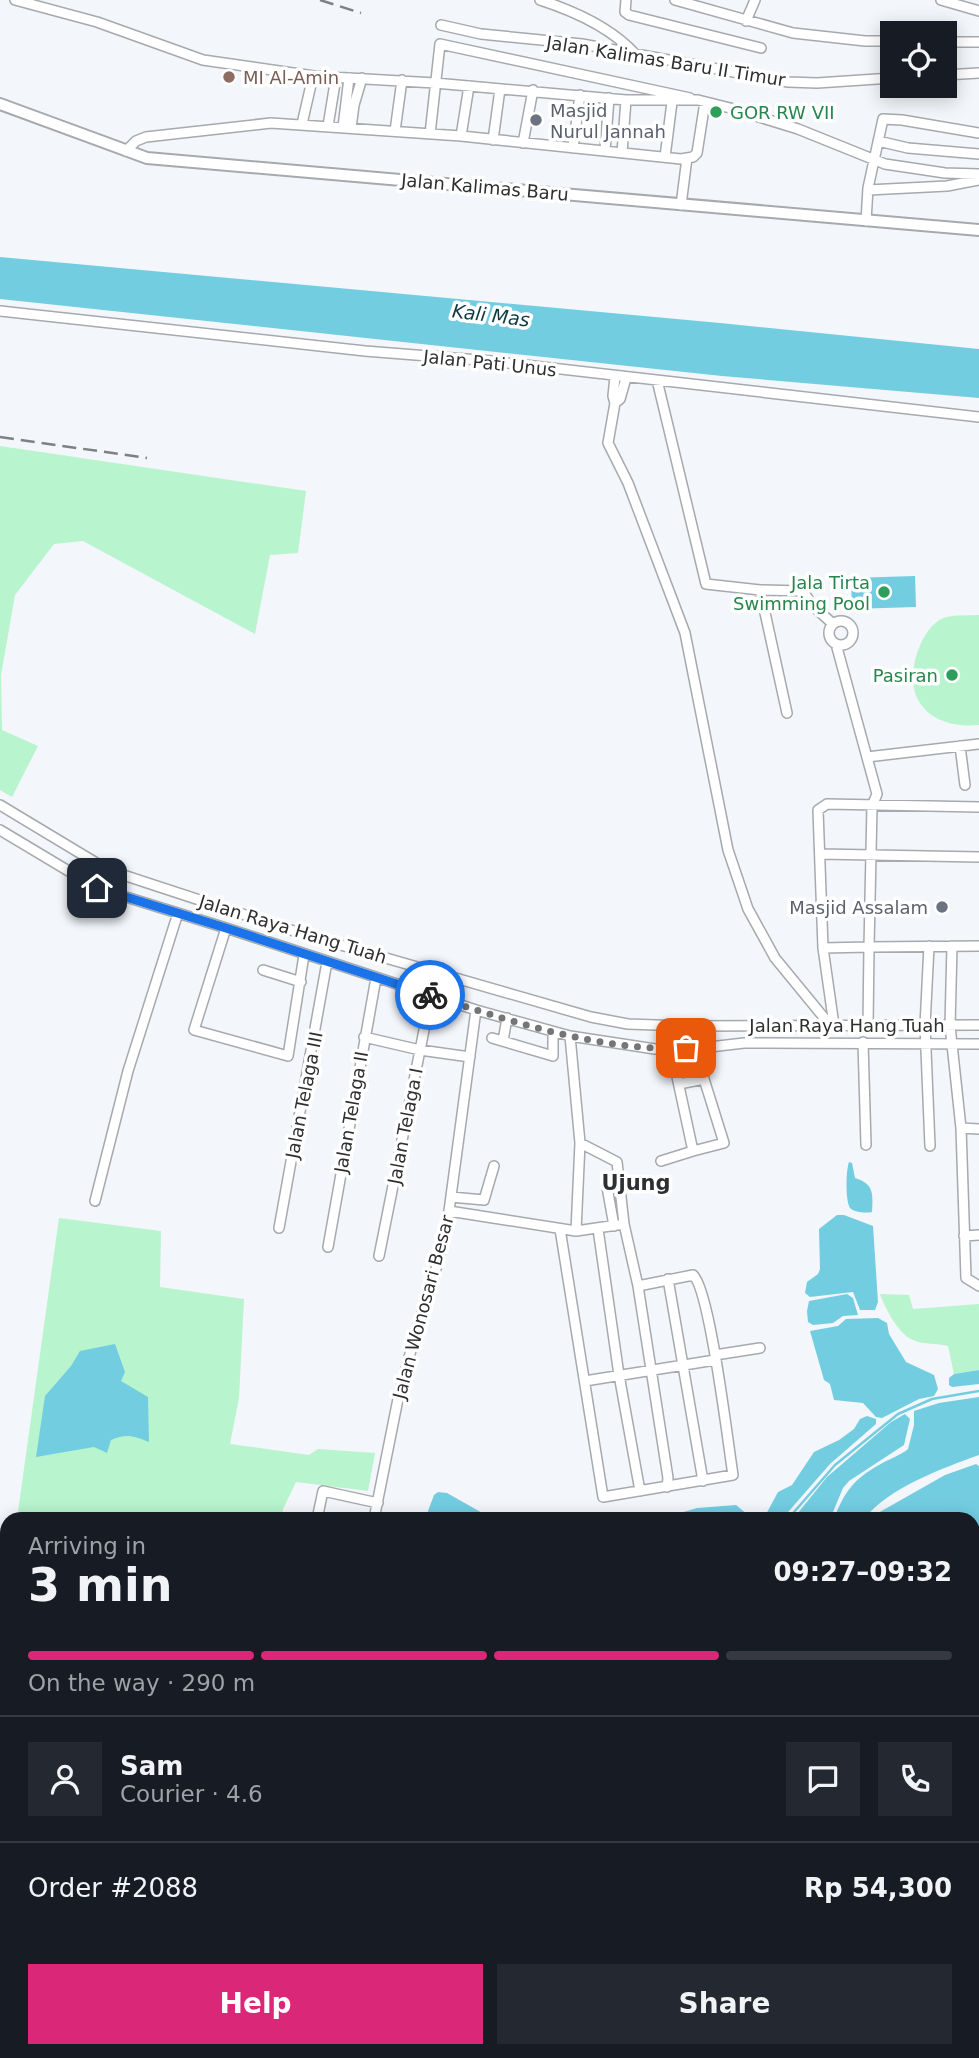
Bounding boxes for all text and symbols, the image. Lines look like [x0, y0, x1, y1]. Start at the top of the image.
map controls [880, 21, 957, 98]
button: locate [880, 21, 957, 98]
street label: Jalan Kalimas Baru II Timur [544, 32, 788, 90]
place label: MI Al-Amin [243, 67, 339, 88]
marker: MI Al-Amin [221, 69, 237, 85]
place label: Masjid Nurul Jannah [550, 100, 666, 142]
place label: GOR RW VII [730, 102, 835, 123]
marker: GOR RW VII [708, 104, 724, 120]
marker: Masjid Nurul Jannah [528, 112, 544, 128]
street label: Jalan Kalimas Baru [399, 169, 570, 205]
water label: Kali Mas [451, 299, 531, 331]
street label: Jalan Pati Unus [421, 345, 558, 380]
place label: Jala Tirta Swimming Pool [733, 572, 870, 614]
marker: Jala Tirta Swimming Pool [876, 584, 892, 600]
place label: Pasiran [873, 665, 938, 686]
marker: Pasiran [944, 667, 960, 683]
pin [67, 858, 127, 918]
icon: home [78, 869, 116, 907]
street label: Jalan Raya Hang Tuah [196, 890, 389, 968]
place label: Masjid Assalam [789, 897, 928, 918]
marker: Masjid Assalam [934, 899, 950, 915]
courier [395, 960, 465, 1030]
icon: bike [411, 976, 449, 1014]
street label: Jalan Raya Hang Tuah [748, 1015, 945, 1036]
pin [656, 1018, 716, 1078]
icon: bag [667, 1029, 705, 1067]
street label: Jalan Telaga III [281, 1030, 327, 1161]
street label: Jalan Telaga II [330, 1049, 372, 1176]
street label: Jalan Telaga I [383, 1066, 427, 1187]
district label: Ujung [601, 1171, 671, 1195]
street label: Jalan Wonosari Besar [388, 1212, 458, 1402]
text: Arriving in [28, 1533, 146, 1559]
text: 09:27–09:32 [773, 1557, 952, 1587]
text: 3 min [28, 1558, 172, 1612]
text: On the way · 290 m [28, 1670, 255, 1696]
button: person [28, 1742, 102, 1816]
button: chat [786, 1742, 860, 1816]
button: phone [878, 1742, 952, 1816]
text: Sam [120, 1751, 183, 1781]
text: Courier · 4.6 [120, 1781, 263, 1807]
text: Order #2088 [28, 1873, 198, 1903]
text: Rp 54,300 [804, 1873, 952, 1903]
button: Help [28, 1964, 483, 2044]
button: Share [497, 1964, 952, 2044]

